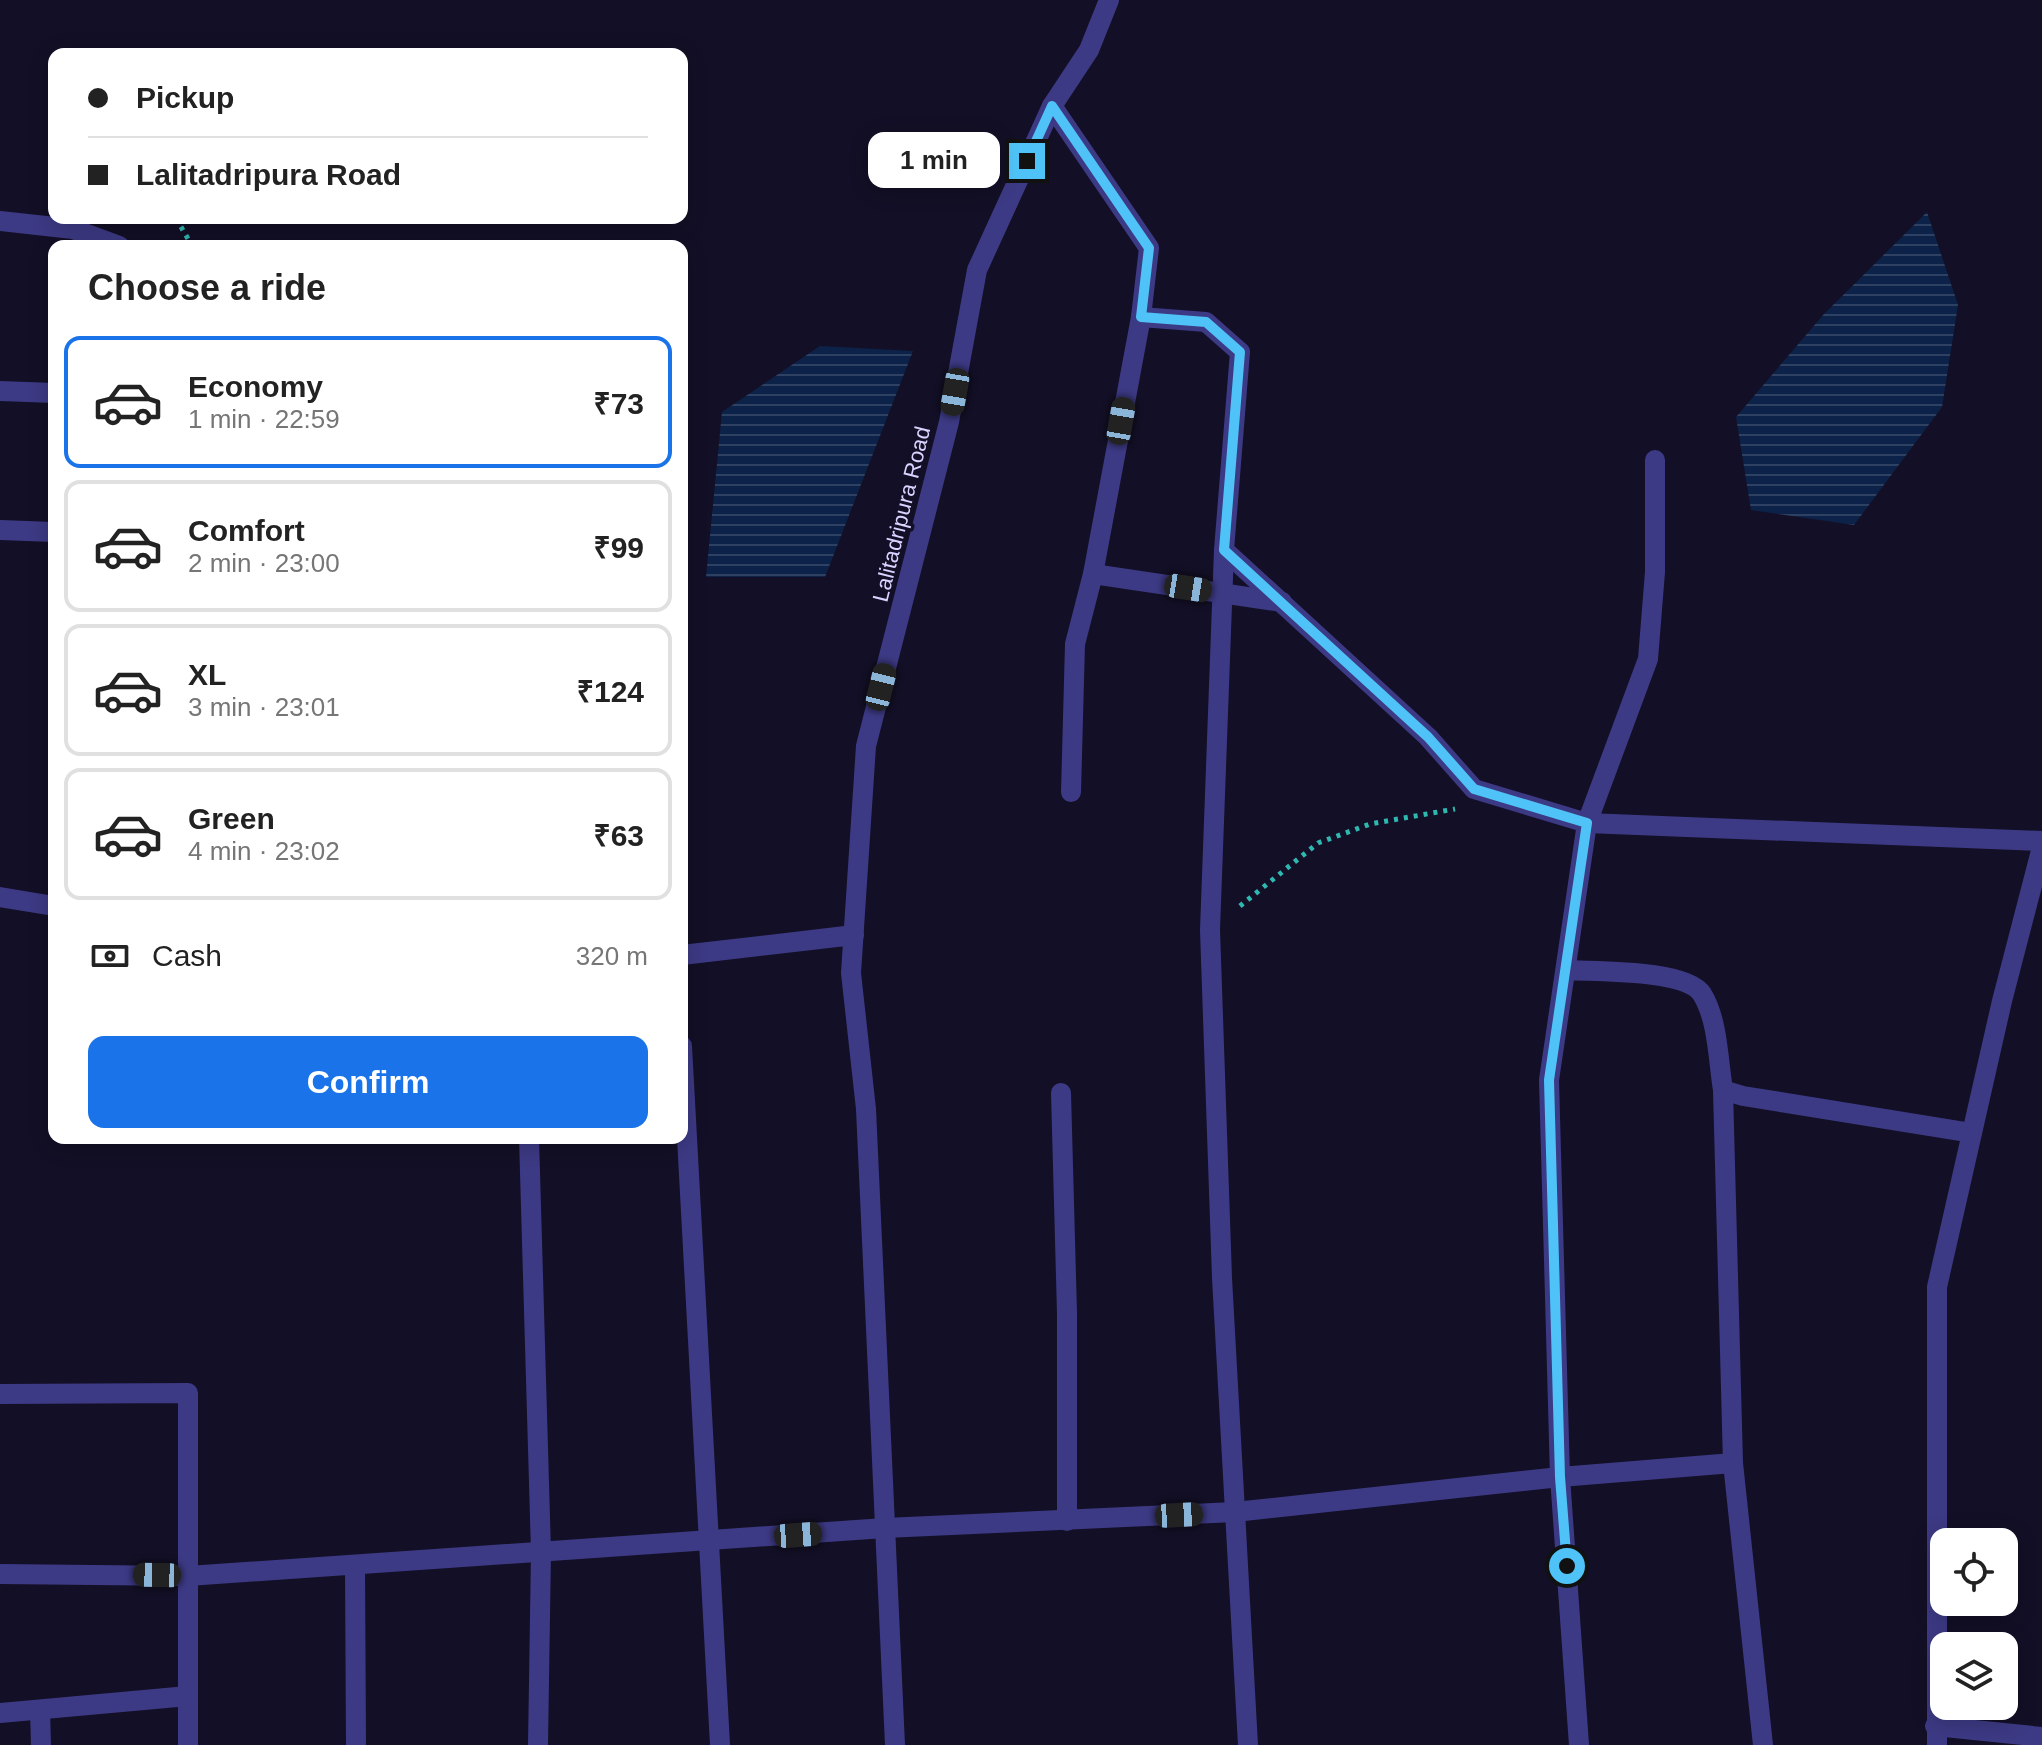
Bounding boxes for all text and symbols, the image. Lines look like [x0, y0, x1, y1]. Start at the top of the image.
text: Pickup [136, 81, 234, 114]
callout: 1 min [867, 133, 999, 189]
route end [1009, 143, 1045, 179]
text: 1 min [900, 145, 968, 175]
text: Lalitadripura Road [136, 158, 401, 191]
text: Choose a ride [88, 267, 326, 308]
icon: car [92, 366, 164, 438]
car [939, 366, 971, 418]
text: Economy [188, 370, 323, 403]
text: ₹73 [593, 387, 644, 420]
car [1105, 395, 1137, 447]
text: 1 min · 22:59 [188, 404, 340, 434]
street label: Lalitadripura Road [868, 424, 935, 604]
icon: car [92, 510, 164, 582]
text: Comfort [188, 514, 305, 547]
text: ₹99 [593, 531, 644, 564]
text: 2 min · 23:00 [188, 548, 340, 578]
car [1162, 572, 1214, 604]
icon: car [92, 654, 164, 726]
text: XL [188, 658, 226, 691]
car [864, 661, 898, 713]
text: ₹124 [577, 675, 644, 708]
text: 3 min · 23:01 [188, 692, 340, 722]
icon: car [92, 798, 164, 870]
text: Green [188, 802, 275, 835]
text: ₹63 [593, 819, 644, 852]
text: 4 min · 23:02 [188, 836, 340, 866]
icon: cash [88, 934, 132, 978]
text: Cash [152, 939, 222, 972]
text: 320 m [576, 941, 648, 971]
button: Confirm [88, 1036, 648, 1128]
car [1154, 1502, 1204, 1528]
car [773, 1521, 823, 1549]
map controls [1930, 1528, 2018, 1720]
button: locate [1930, 1528, 2018, 1616]
route start [1549, 1548, 1585, 1584]
car [133, 1563, 181, 1587]
button: layers [1930, 1632, 2018, 1720]

